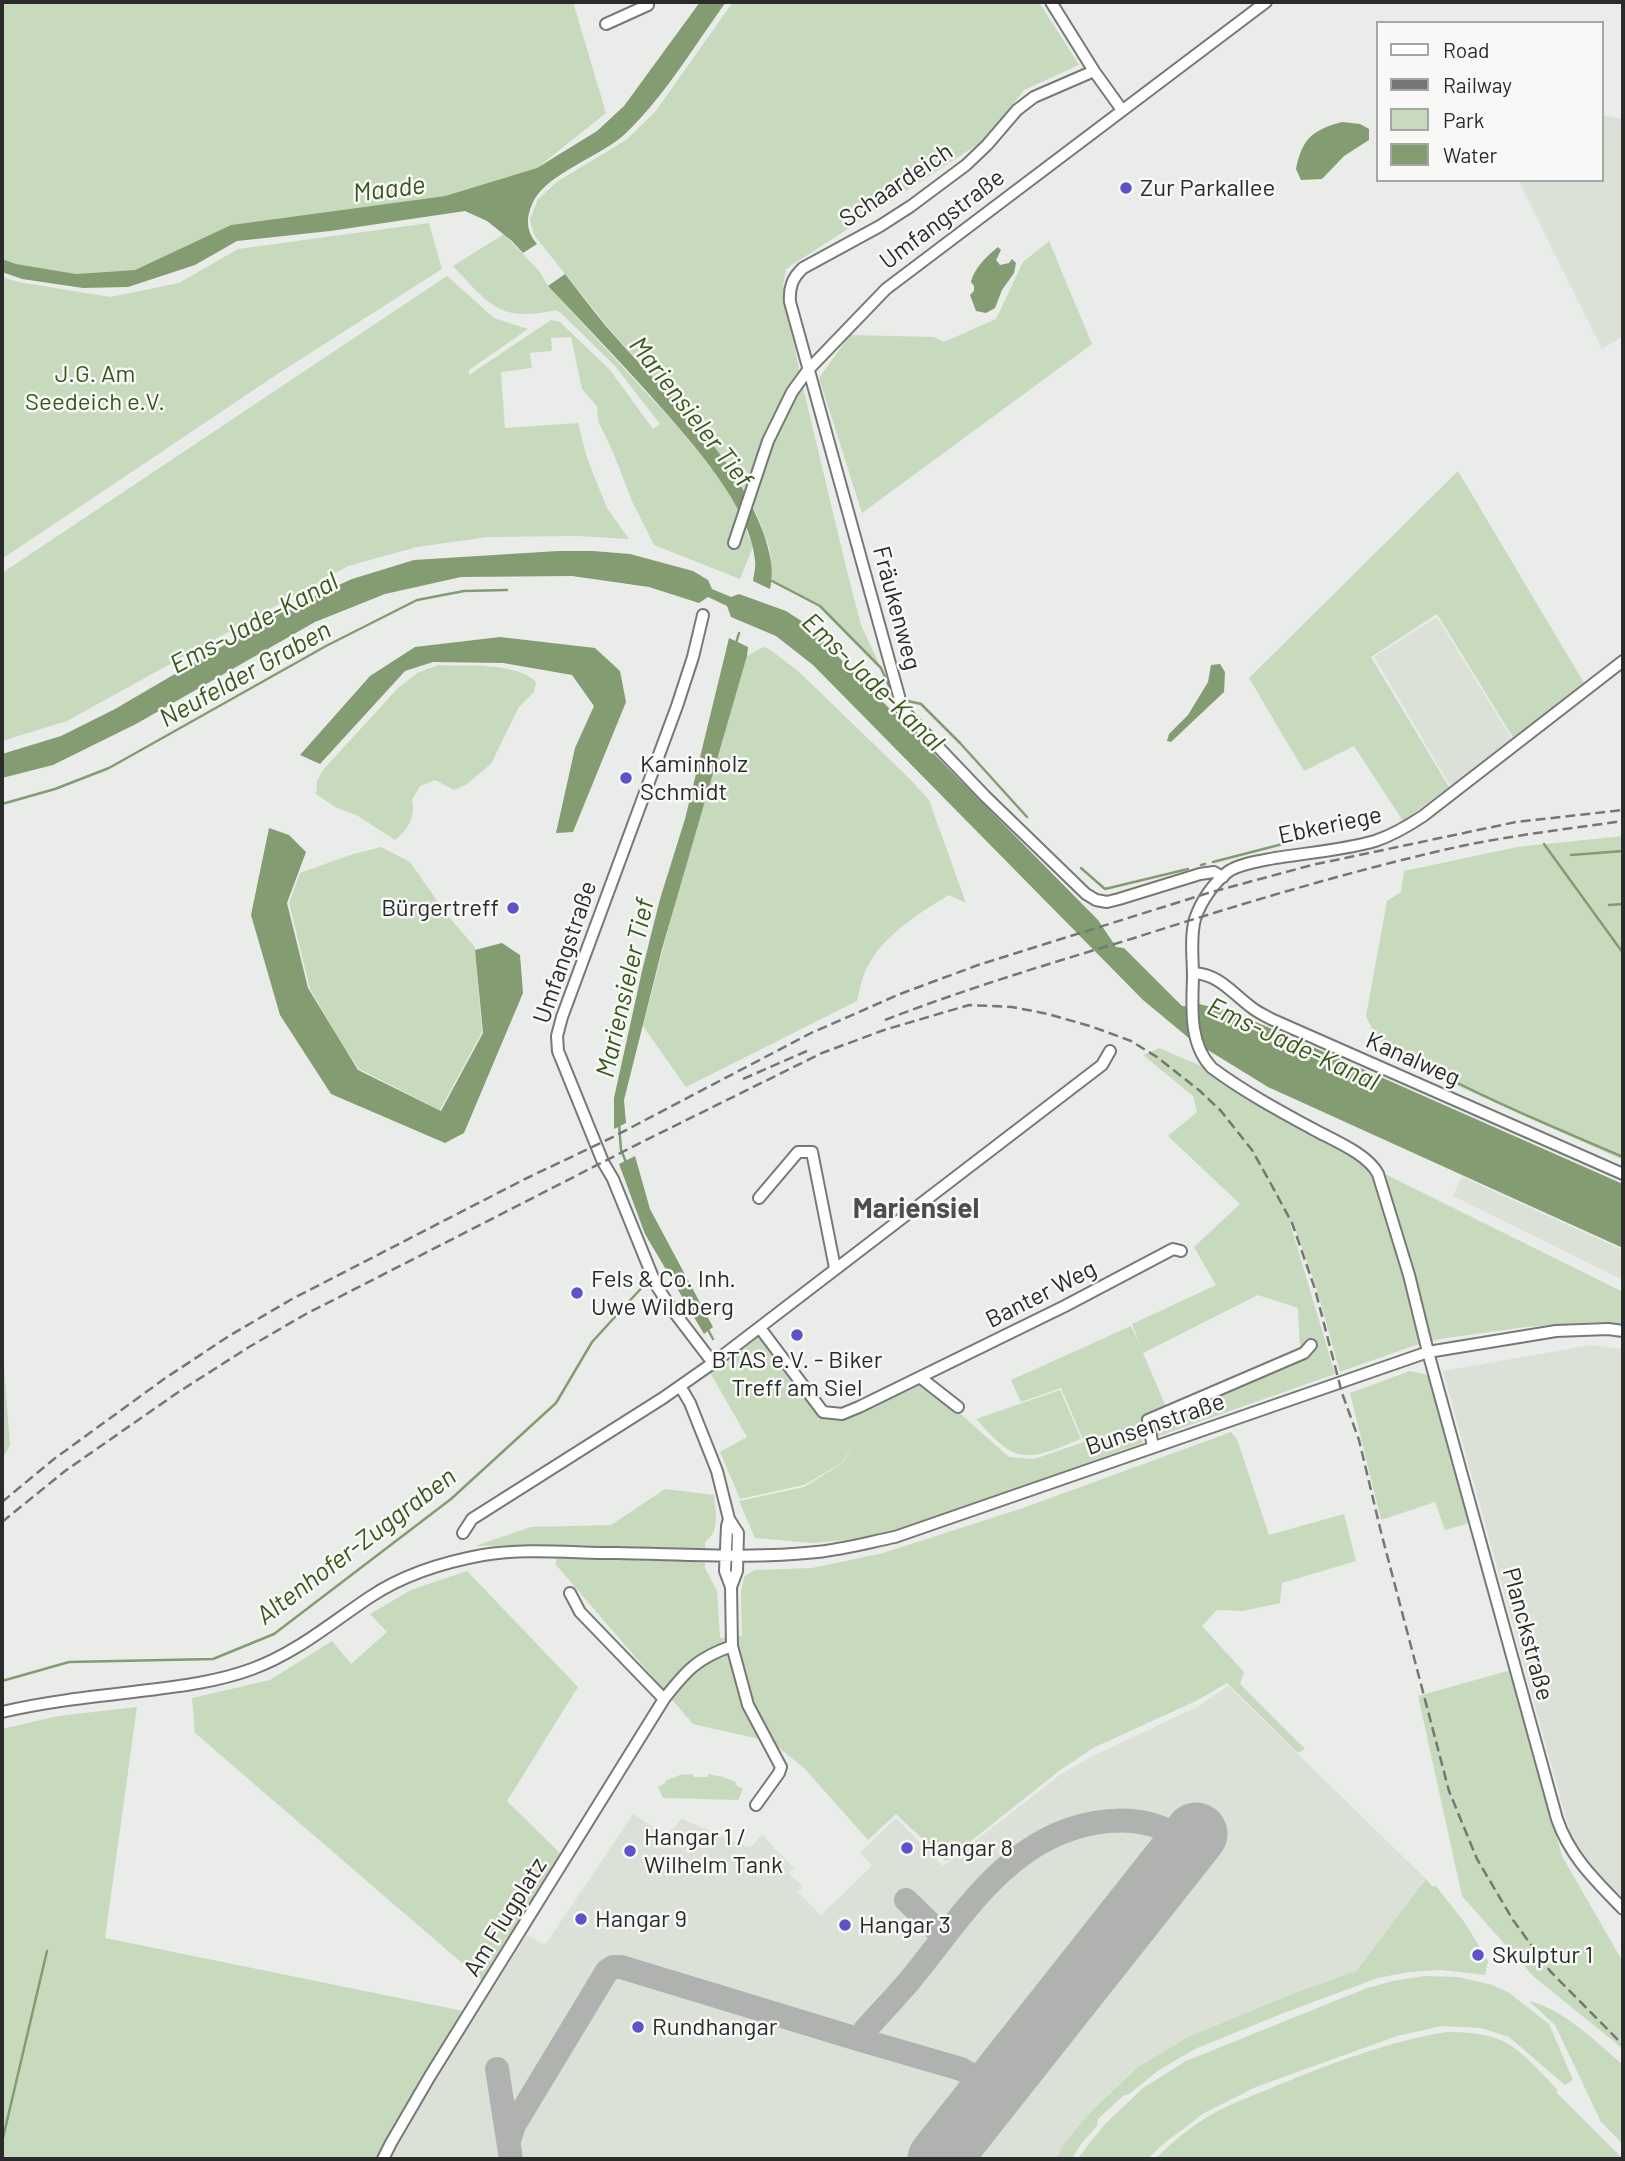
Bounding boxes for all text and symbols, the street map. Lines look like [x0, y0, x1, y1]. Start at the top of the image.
legend [1376, 21, 1604, 182]
text: Road [1443, 37, 1489, 62]
text: Railway [1443, 72, 1512, 97]
text: Park [1443, 107, 1484, 132]
street label: Schaardeich [834, 137, 958, 233]
text: Water [1443, 142, 1497, 167]
street label: Umfangstraße [874, 163, 1010, 275]
water label: Maade [351, 169, 427, 209]
place label: Zur Parkallee [1140, 174, 1275, 202]
marker: Zur Parkallee [1118, 180, 1134, 196]
water label: Mariensieler Tief [622, 330, 760, 494]
park label: J.G. Am Seedeich e.V. [25, 360, 165, 416]
street label: Fräukenweg [867, 543, 927, 673]
water label: Ems-Jade-Kanal [165, 566, 343, 680]
water label: Ems-Jade-Kanal [795, 606, 951, 758]
water label: Neufelder Graben [154, 614, 336, 734]
place label: Kaminholz Schmidt [640, 750, 748, 806]
marker: Kaminholz Schmidt [618, 770, 634, 786]
street label: Ebkeriege [1276, 800, 1384, 850]
street label: Umfangstraße [527, 877, 603, 1027]
place label: Bürgertreff [381, 894, 499, 922]
water label: Mariensieler Tief [589, 896, 661, 1080]
marker: Bürgertreff [505, 900, 521, 916]
water label: Ems-Jade-Kanal [1202, 991, 1384, 1097]
street label: Kanalweg [1361, 1025, 1465, 1093]
district label: Mariensiel [853, 1192, 979, 1226]
street label: Banter Weg [981, 1254, 1101, 1334]
place label: Fels & Co. Inh. Uwe Wildberg [591, 1265, 736, 1321]
marker: Fels & Co. Inh. Uwe Wildberg [569, 1285, 585, 1301]
marker: BTAS e.V. - Biker Treff am Siel [789, 1327, 805, 1343]
place label: BTAS e.V. - Biker Treff am Siel [712, 1346, 882, 1402]
street label: Bunsenstraße [1082, 1387, 1228, 1461]
water label: Altenhofer-Zuggraben [250, 1461, 462, 1631]
street label: Planckstraße [1496, 1564, 1560, 1704]
place label: Hangar 1 / Wilhelm Tank [644, 1823, 783, 1879]
place label: Hangar 8 [921, 1834, 1013, 1862]
marker: Hangar 8 [899, 1840, 915, 1856]
marker: Hangar 1 / Wilhelm Tank [622, 1843, 638, 1859]
street label: Am Flugplatz [457, 1852, 553, 1982]
place label: Hangar 9 [595, 1905, 687, 1933]
marker: Hangar 9 [573, 1911, 589, 1927]
place label: Hangar 3 [859, 1911, 951, 1939]
marker: Hangar 3 [837, 1917, 853, 1933]
place label: Skulptur 1 [1492, 1941, 1593, 1969]
marker: Skulptur 1 [1470, 1947, 1486, 1963]
place label: Rundhangar [652, 2013, 777, 2041]
marker: Rundhangar [630, 2019, 646, 2035]

